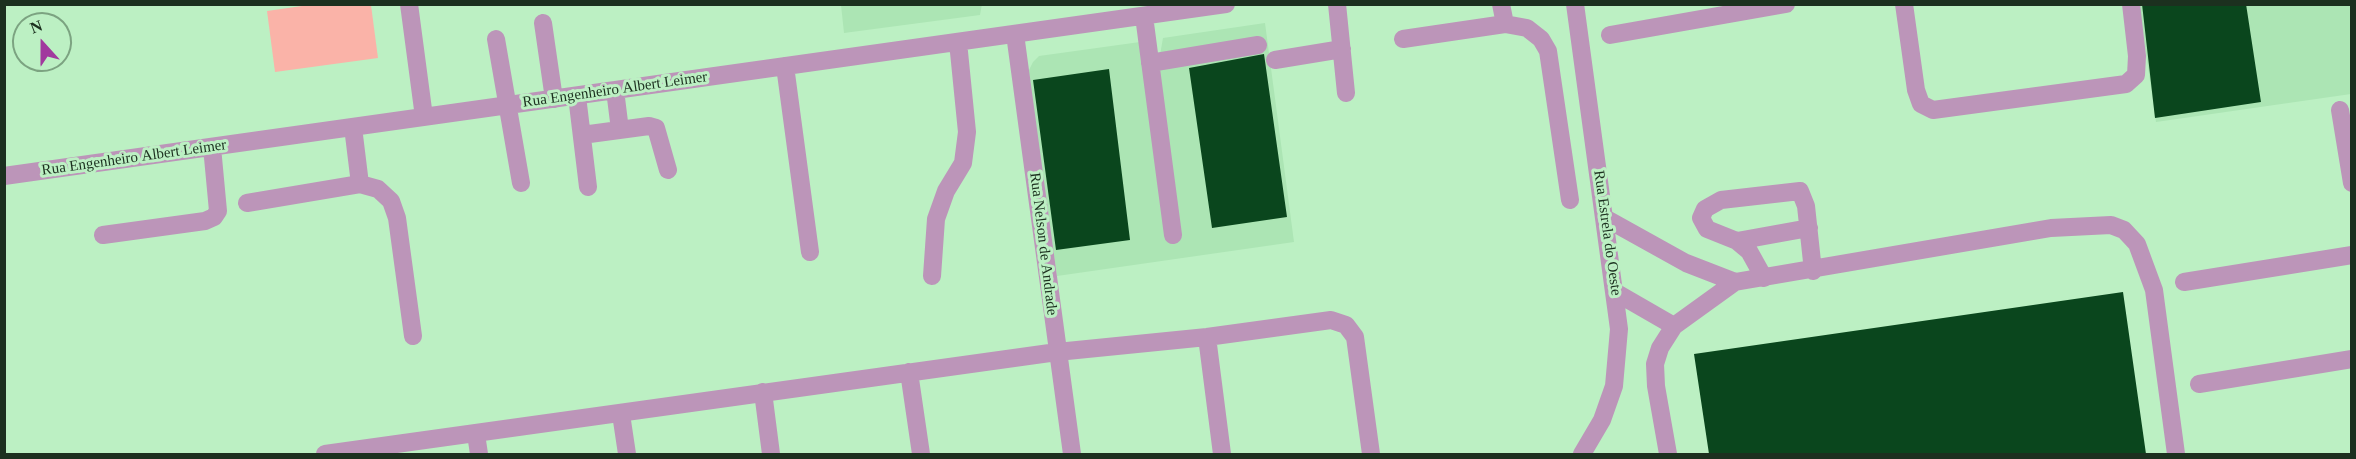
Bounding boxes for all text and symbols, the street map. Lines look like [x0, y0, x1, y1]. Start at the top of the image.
north arrow [12, 12, 72, 72]
text: N [28, 17, 45, 37]
street label: Rua Engenheiro Albert Leimer [522, 68, 708, 112]
street label: Rua Engenheiro Albert Leimer [41, 136, 227, 180]
street label: Rua Estrela do Oeste [1589, 169, 1625, 297]
street label: Rua Nelson de Andrade [1025, 172, 1061, 316]

